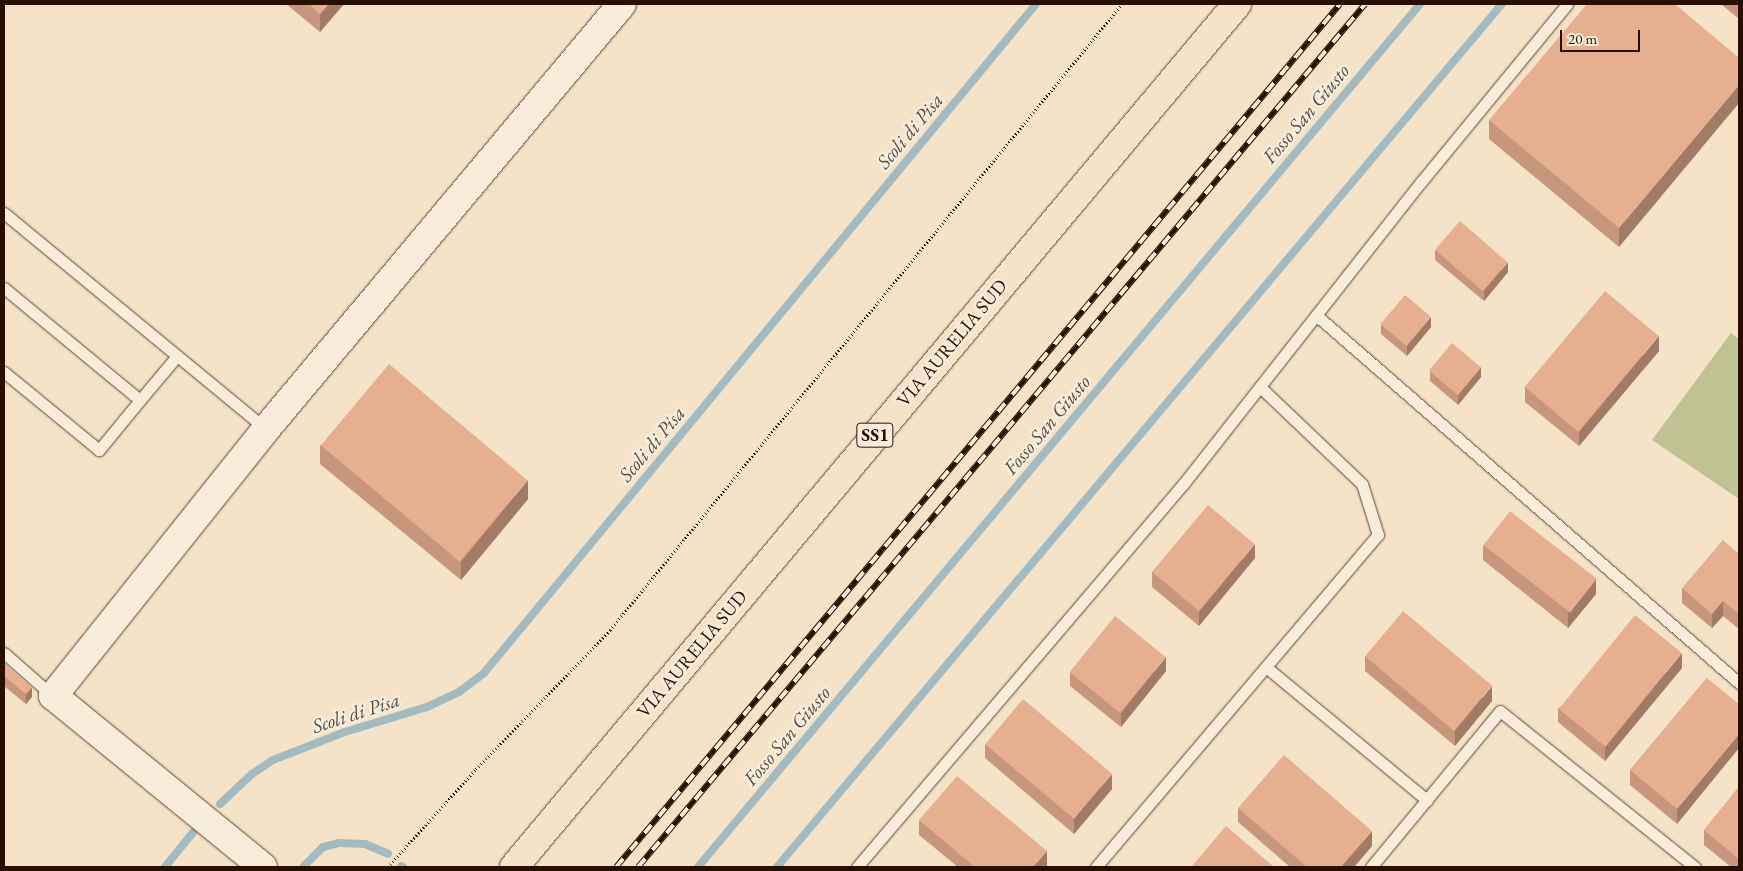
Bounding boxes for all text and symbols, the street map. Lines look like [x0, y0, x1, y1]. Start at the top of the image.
scale bar [1563, 20, 1643, 52]
text: 20 m [1568, 29, 1597, 48]
water label: Fosso San Giusto [1257, 59, 1355, 169]
water label: Scoli di Pisa [872, 88, 948, 174]
street label: VIA AURELIA SUD [892, 275, 1012, 411]
water label: Fosso San Giusto [998, 370, 1096, 480]
water label: Scoli di Pisa [614, 401, 690, 487]
road number: SS1 [856, 420, 894, 450]
street label: VIA AURELIA SUD [632, 586, 752, 722]
water label: Fosso San Giusto [738, 681, 836, 791]
water label: Scoli di Pisa [309, 688, 403, 738]

